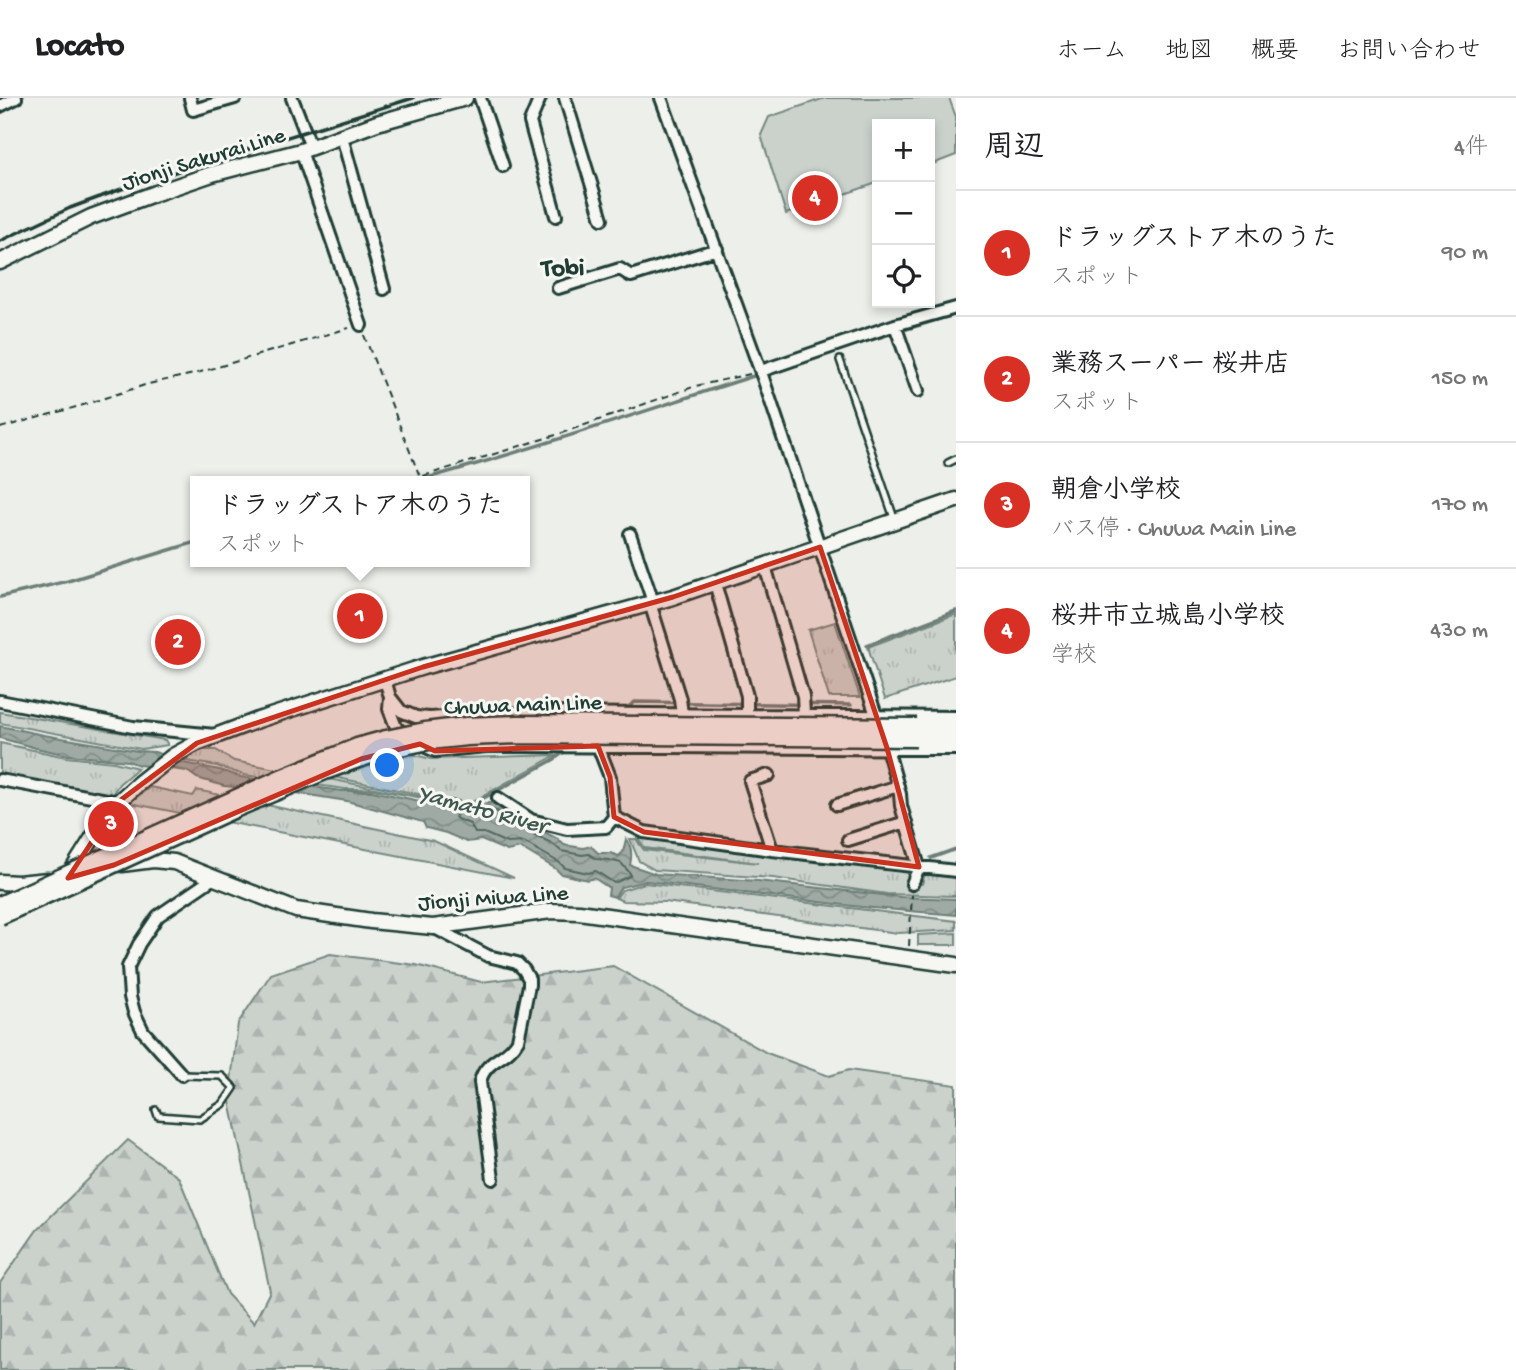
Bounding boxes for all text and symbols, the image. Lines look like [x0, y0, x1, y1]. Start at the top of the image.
text: Locato [35, 29, 124, 67]
text: ホーム [1056, 38, 1127, 67]
text: 地図 [1165, 38, 1213, 67]
text: 概要 [1251, 38, 1299, 67]
text: お問い合わせ [1337, 38, 1481, 67]
map controls [872, 119, 935, 308]
button: + [872, 119, 935, 182]
street label: Jionji Sakurai Line [119, 122, 290, 198]
text: 周辺 [984, 132, 1044, 167]
text: 4件 [1454, 135, 1488, 162]
pin: 4 [792, 172, 838, 224]
button: − [872, 182, 935, 245]
text: ドラッグストア木のうた [1051, 225, 1338, 256]
text: 1 [1002, 240, 1012, 267]
text: 90 m [1442, 240, 1488, 267]
button: locate [872, 245, 935, 308]
district label: Tobi [540, 255, 584, 286]
text: スポット [1051, 265, 1143, 292]
text: 業務スーパー 桜井店 [1051, 351, 1290, 382]
text: 2 [1001, 366, 1013, 393]
text: 150 m [1432, 366, 1488, 393]
text: スポット [1051, 391, 1143, 418]
popup [190, 476, 530, 567]
text: 朝倉小学校 [1051, 477, 1181, 508]
text: 3 [1001, 492, 1013, 519]
text: 170 m [1432, 492, 1488, 519]
text: ドラッグストア木のうた [217, 493, 503, 524]
text: バス停 · Chuwa Main Line [1051, 517, 1296, 544]
text: スポット [217, 533, 309, 560]
pin: 1 [337, 590, 383, 642]
text: 桜井市立城島小学校 [1051, 603, 1285, 634]
pin: 2 [155, 616, 201, 668]
text: 4 [1002, 618, 1012, 645]
text: 430 m [1430, 618, 1488, 645]
text: 学校 [1051, 643, 1097, 670]
street label: Chuwa Main Line [444, 690, 604, 723]
your location [370, 748, 404, 782]
water label: Yamato River [415, 780, 554, 844]
pin: 3 [88, 798, 134, 850]
street label: Jionji Miwa Line [417, 881, 570, 918]

